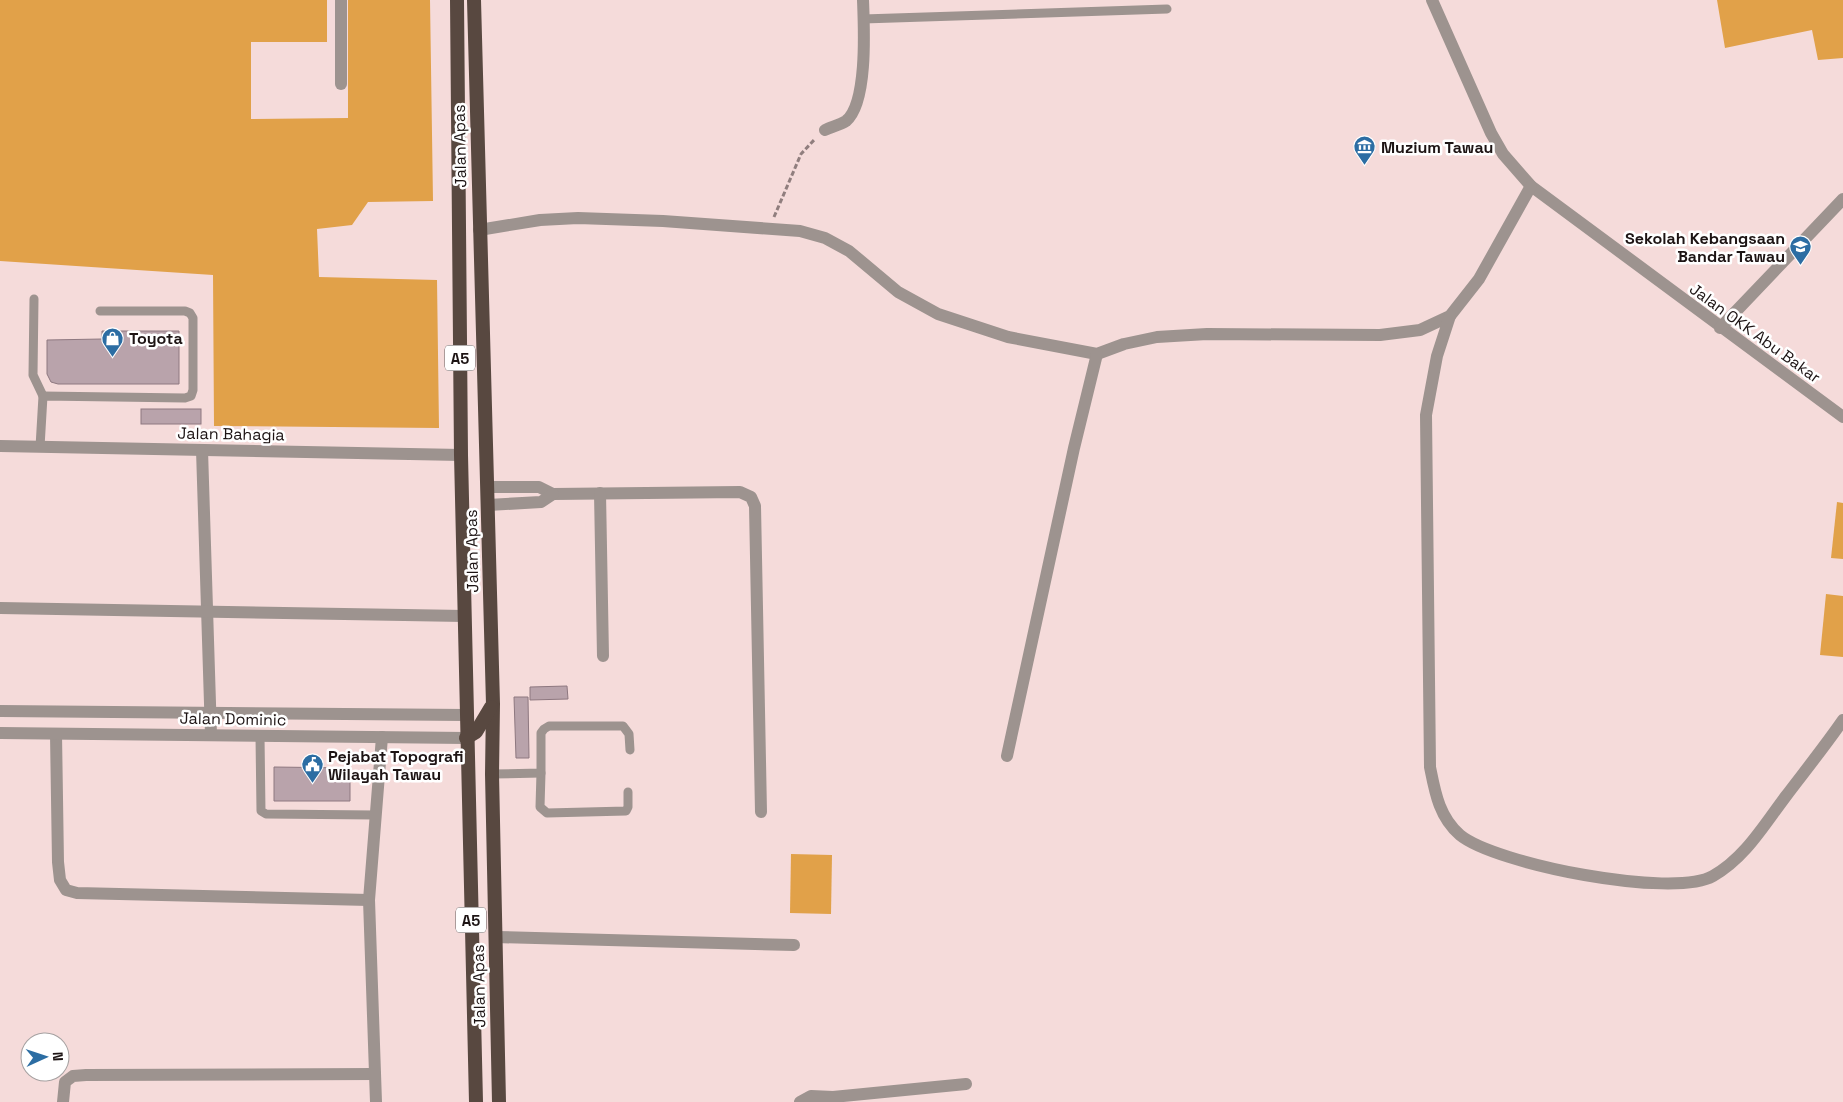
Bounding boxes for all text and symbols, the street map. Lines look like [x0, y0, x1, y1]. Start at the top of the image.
street label: Jalan Apas [449, 104, 471, 188]
museum icon: Muzium Tawau [1353, 135, 1377, 166]
place label: Muzium Tawau [1381, 137, 1493, 158]
place label: Sekolah Kebangsaan Bandar Tawau [1625, 228, 1785, 267]
school or university icon: Sekolah Kebangsaan Bandar Tawau [1789, 235, 1813, 266]
street label: Jalan OKK Abu Bakar [1685, 278, 1825, 388]
shop icon: Toyota [101, 326, 125, 357]
place label: Toyota [129, 328, 183, 349]
road number: A5 [445, 346, 475, 370]
street label: Jalan Bahagia [177, 423, 285, 445]
street label: Jalan Apas [461, 509, 483, 593]
street label: Jalan Dominic [179, 708, 287, 730]
place label: Pejabat Topografi Wilayah Tawau [328, 746, 464, 785]
public building icon: Pejabat Topografi Wilayah Tawau [300, 753, 324, 784]
road number: A5 [456, 908, 486, 932]
street label: Jalan Apas [468, 944, 490, 1028]
north arrow [20, 1032, 70, 1082]
text: N [49, 1051, 67, 1061]

